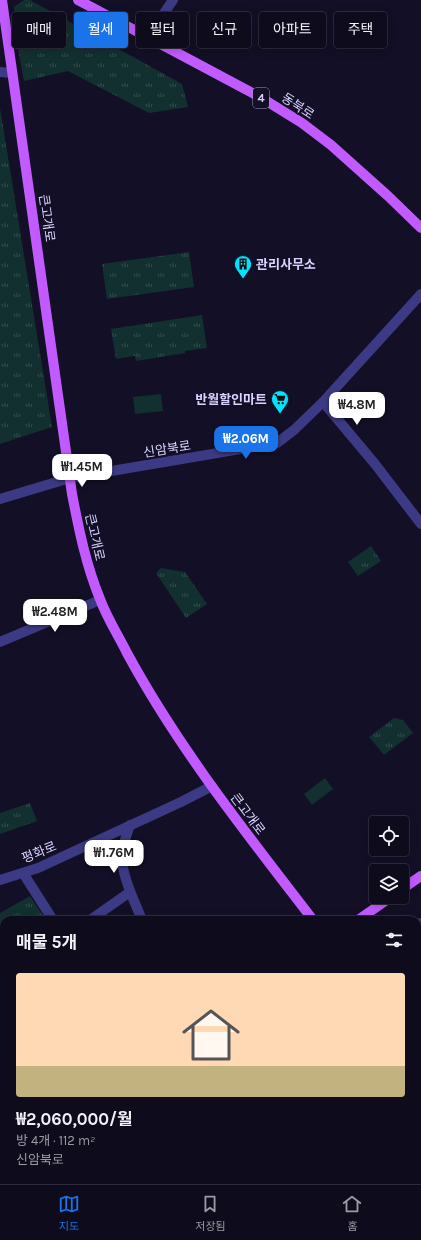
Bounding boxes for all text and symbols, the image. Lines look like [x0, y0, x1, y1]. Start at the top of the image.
chip: 매매 [12, 12, 66, 48]
chip: 월세 [74, 12, 128, 48]
chip: 필터 [136, 12, 189, 48]
chip: 신규 [197, 12, 251, 48]
chip: 아파트 [259, 12, 326, 48]
chip: 주택 [334, 12, 387, 48]
road number: 4 [253, 88, 269, 108]
street label: 동북로 [279, 90, 317, 122]
street label: 큰고개로 [36, 193, 58, 243]
building icon: 관리사무소 [233, 254, 253, 279]
place label: 관리사무소 [256, 257, 316, 272]
supermarket icon: 반월할인마트 [270, 389, 290, 414]
place label: 반월할인마트 [195, 392, 267, 407]
pin: ₩4.8M [329, 392, 385, 426]
text: ₩4.8M [338, 397, 376, 412]
pin: ₩2.06M [213, 426, 279, 460]
text: ₩2.06M [223, 431, 269, 446]
street label: 신암북로 [142, 438, 192, 460]
pin: ₩1.45M [49, 454, 115, 488]
text: ₩1.45M [61, 459, 103, 474]
street label: 큰고개로 [82, 512, 108, 562]
pin: ₩2.48M [22, 599, 88, 633]
text: ₩2.48M [32, 604, 78, 619]
street label: 큰고개로 [228, 790, 268, 838]
map controls [369, 816, 409, 904]
button: locate [369, 816, 409, 856]
street label: 평화로 [20, 838, 58, 866]
pin: ₩1.76M [81, 840, 147, 874]
text: ₩1.76M [94, 845, 134, 860]
button: layers [369, 864, 409, 904]
icon: filters [383, 929, 405, 951]
text: 매물 5개 [16, 932, 77, 952]
icon: home [175, 999, 247, 1071]
text: ₩2,060,000/월 [16, 1109, 133, 1129]
text: 방 4개 · 112 m² [16, 1133, 95, 1148]
text: 신암북로 [16, 1152, 64, 1167]
tab: 지도 [58, 1193, 80, 1233]
tab: 저장됨 [195, 1193, 226, 1233]
tab: 홈 [341, 1193, 363, 1233]

